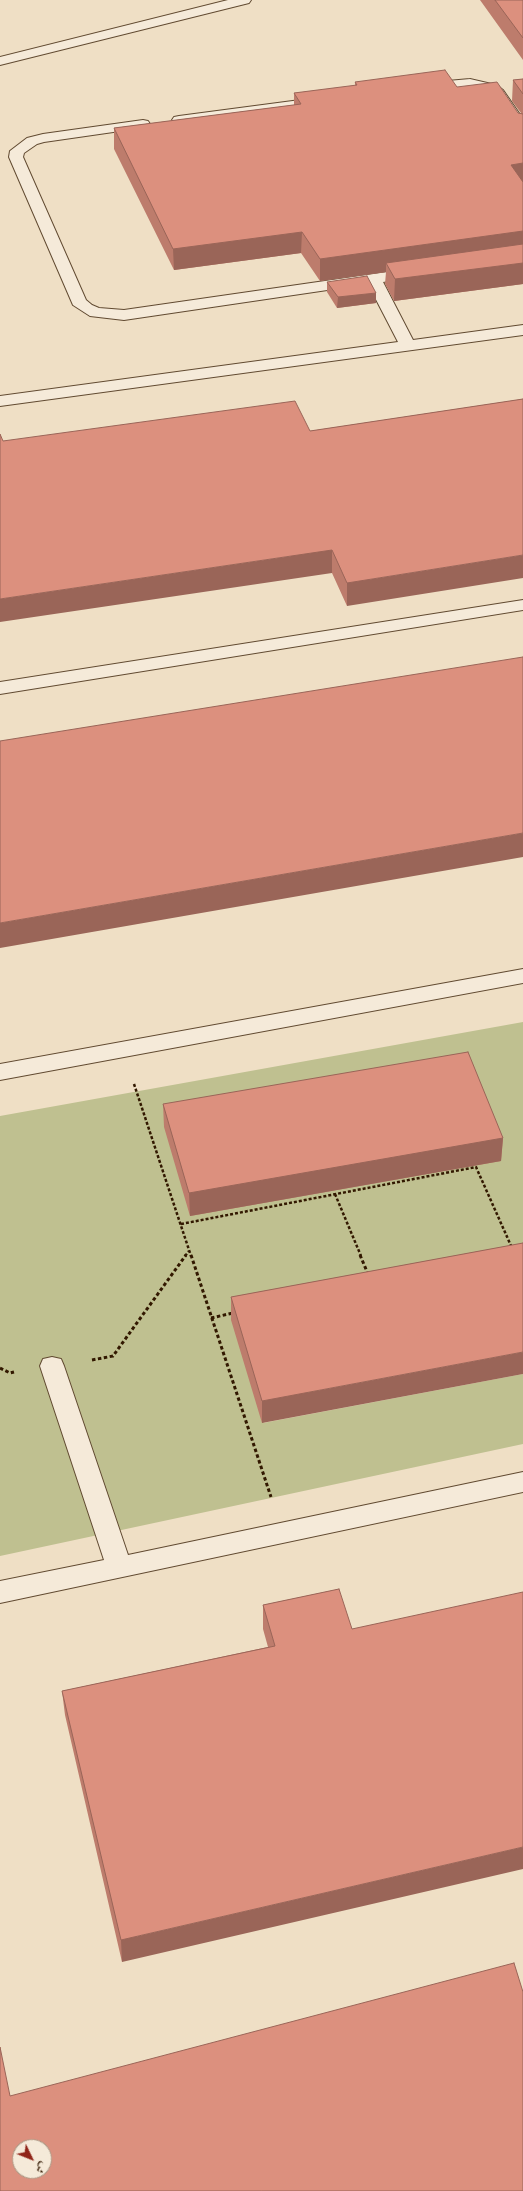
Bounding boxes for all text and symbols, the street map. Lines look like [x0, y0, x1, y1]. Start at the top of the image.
north arrow [12, 2139, 52, 2179]
text: ش [33, 2159, 48, 2175]

